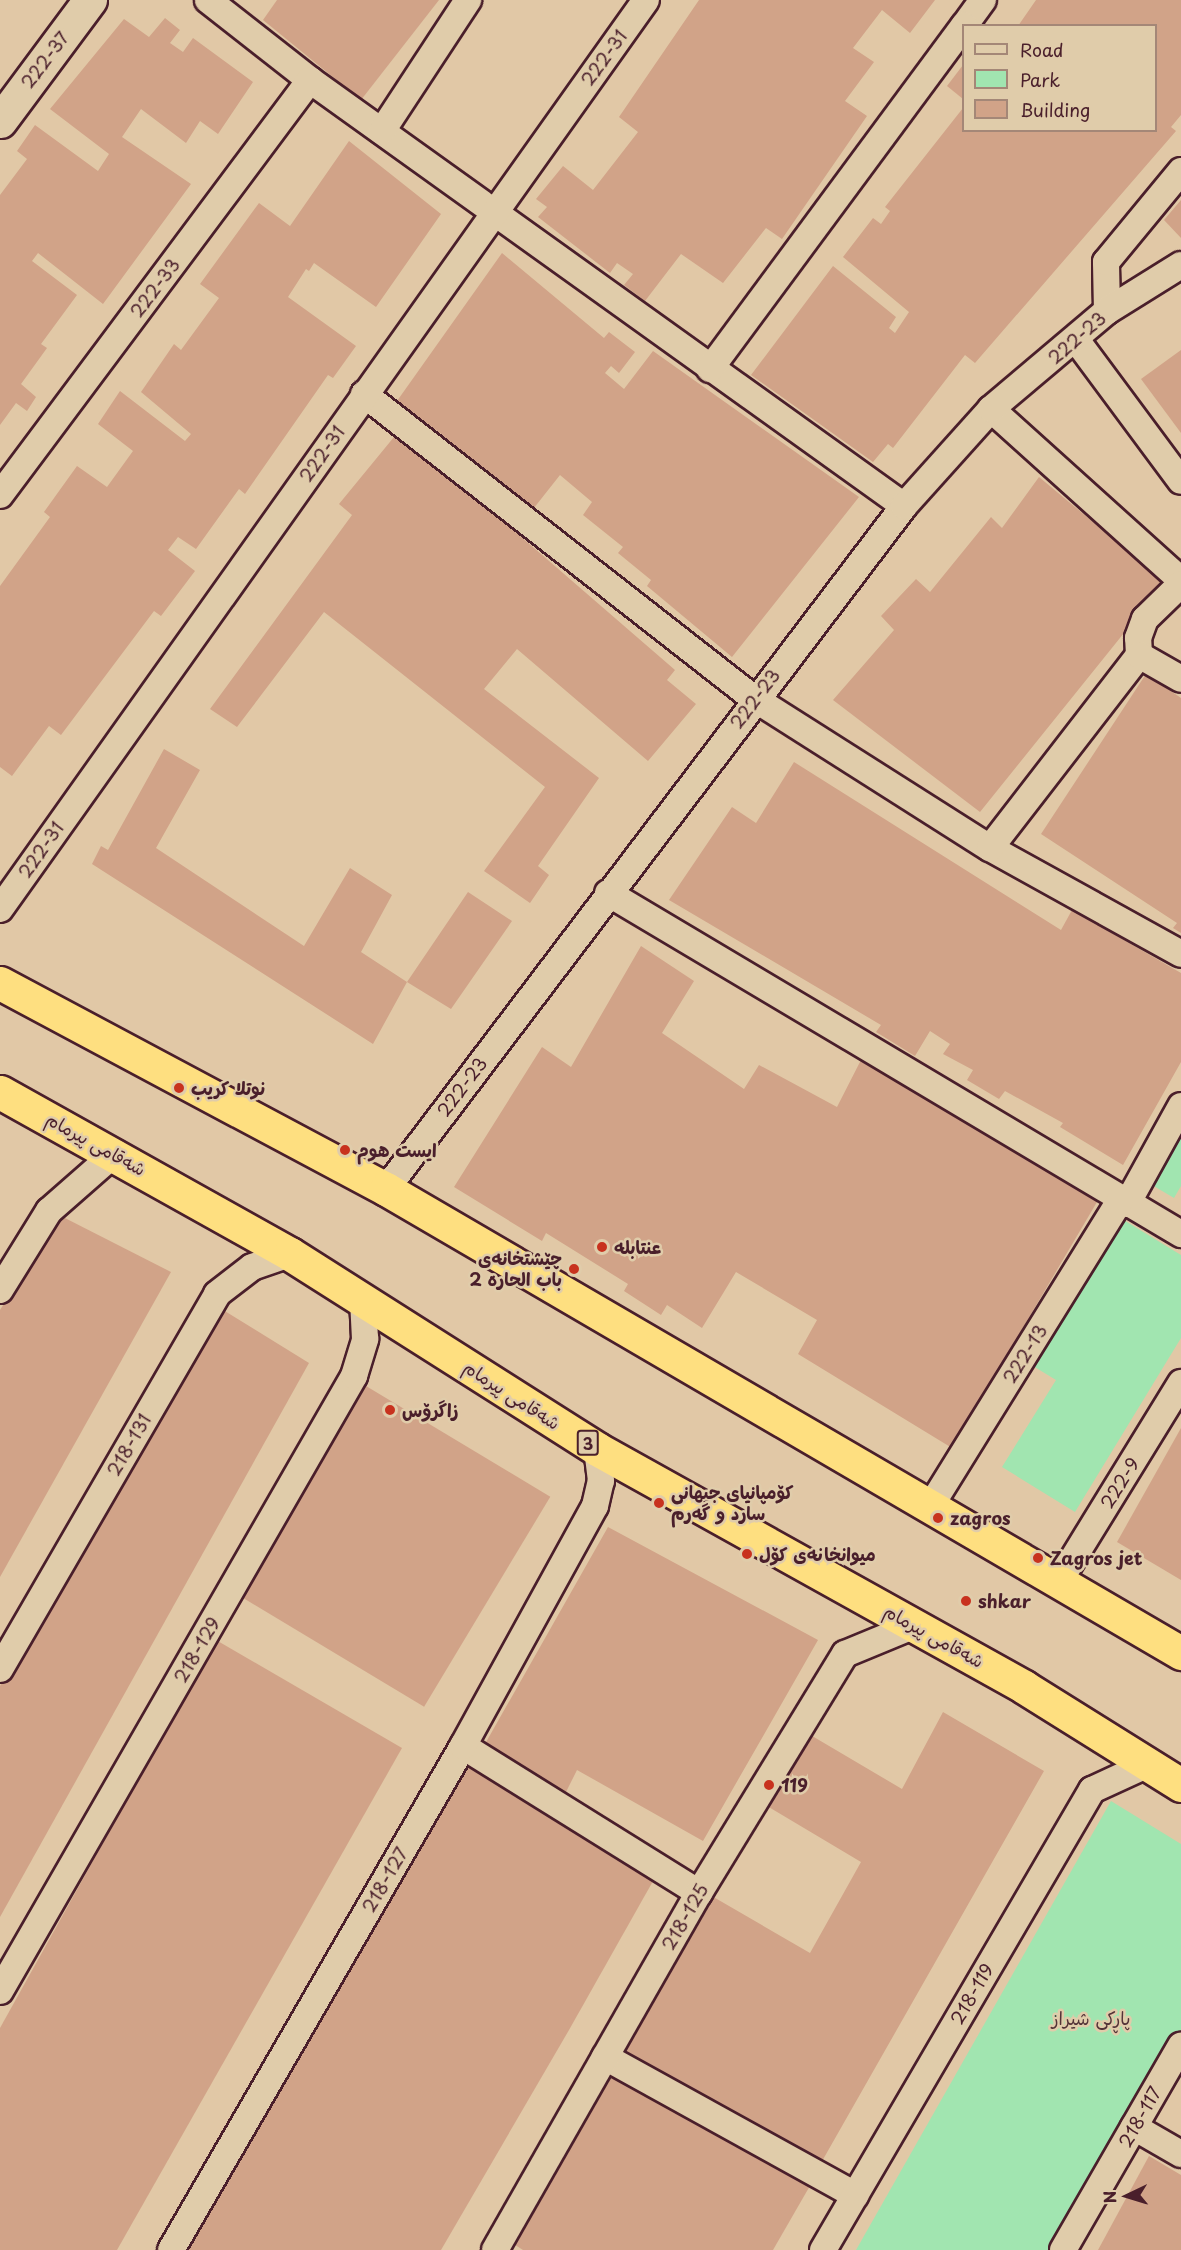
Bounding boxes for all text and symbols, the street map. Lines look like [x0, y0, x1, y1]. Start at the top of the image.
legend [962, 24, 1157, 132]
street label: 222-31 [577, 26, 631, 90]
street label: 222-37 [17, 27, 73, 93]
text: Road [1020, 36, 1064, 63]
text: Park [1020, 66, 1060, 93]
text: Building [1020, 96, 1090, 123]
street label: 222-33 [126, 254, 184, 322]
street label: 222-23 [1044, 307, 1110, 369]
street label: 222-31 [295, 422, 349, 486]
street label: 222-23 [726, 665, 784, 733]
street label: 222-31 [14, 818, 68, 882]
street label: 222-23 [433, 1053, 491, 1121]
place label: نوتلا كريب [191, 1077, 265, 1099]
marker: نوتلا كريب [172, 1081, 186, 1095]
street label: شەقامی پیرمام [42, 1108, 150, 1180]
place label: ايست هوم [357, 1139, 437, 1161]
marker: ايست هوم [338, 1143, 352, 1157]
place label: عنتابله [614, 1236, 661, 1258]
marker: عنتابله [595, 1240, 609, 1254]
place label: چێشتخانەی باب الحارە 2 [469, 1248, 562, 1290]
marker: چێشتخانەی باب الحارە 2 [567, 1262, 581, 1276]
street label: 222-13 [999, 1321, 1051, 1387]
street label: شەقامی پیرمام [460, 1356, 564, 1434]
place label: زاگرۆس [402, 1399, 459, 1421]
marker: زاگرۆس [383, 1403, 397, 1417]
street label: 218-131 [103, 1410, 155, 1480]
road number: 3 [576, 1430, 600, 1456]
street label: 222-9 [1096, 1454, 1144, 1512]
place label: کۆمپانیای جیهانی سارد و گەرم [671, 1482, 793, 1524]
marker: کۆمپانیای جیهانی سارد و گەرم [652, 1496, 666, 1510]
place label: zagros [950, 1507, 1011, 1529]
marker: zagros [931, 1511, 945, 1525]
place label: میوانخانەی کۆل [759, 1543, 876, 1565]
marker: میوانخانەی کۆل [740, 1547, 754, 1561]
place label: Zagros jet [1050, 1547, 1143, 1569]
marker: Zagros jet [1031, 1551, 1045, 1565]
place label: shkar [978, 1590, 1031, 1612]
marker: shkar [959, 1594, 973, 1608]
street label: شەقامی پیرمام [880, 1600, 988, 1672]
street label: 218-129 [170, 1613, 224, 1687]
place label: 119 [781, 1774, 808, 1796]
marker: 119 [762, 1778, 776, 1792]
street label: 218-127 [358, 1844, 412, 1916]
street label: 218-125 [657, 1880, 713, 1954]
street label: 218-119 [946, 1960, 998, 2028]
park label: پاڕکی شیراز [1052, 2007, 1130, 2029]
street label: 218-117 [1114, 2083, 1166, 2151]
north arrow [1097, 2166, 1157, 2226]
text: N [1097, 2190, 1121, 2204]

